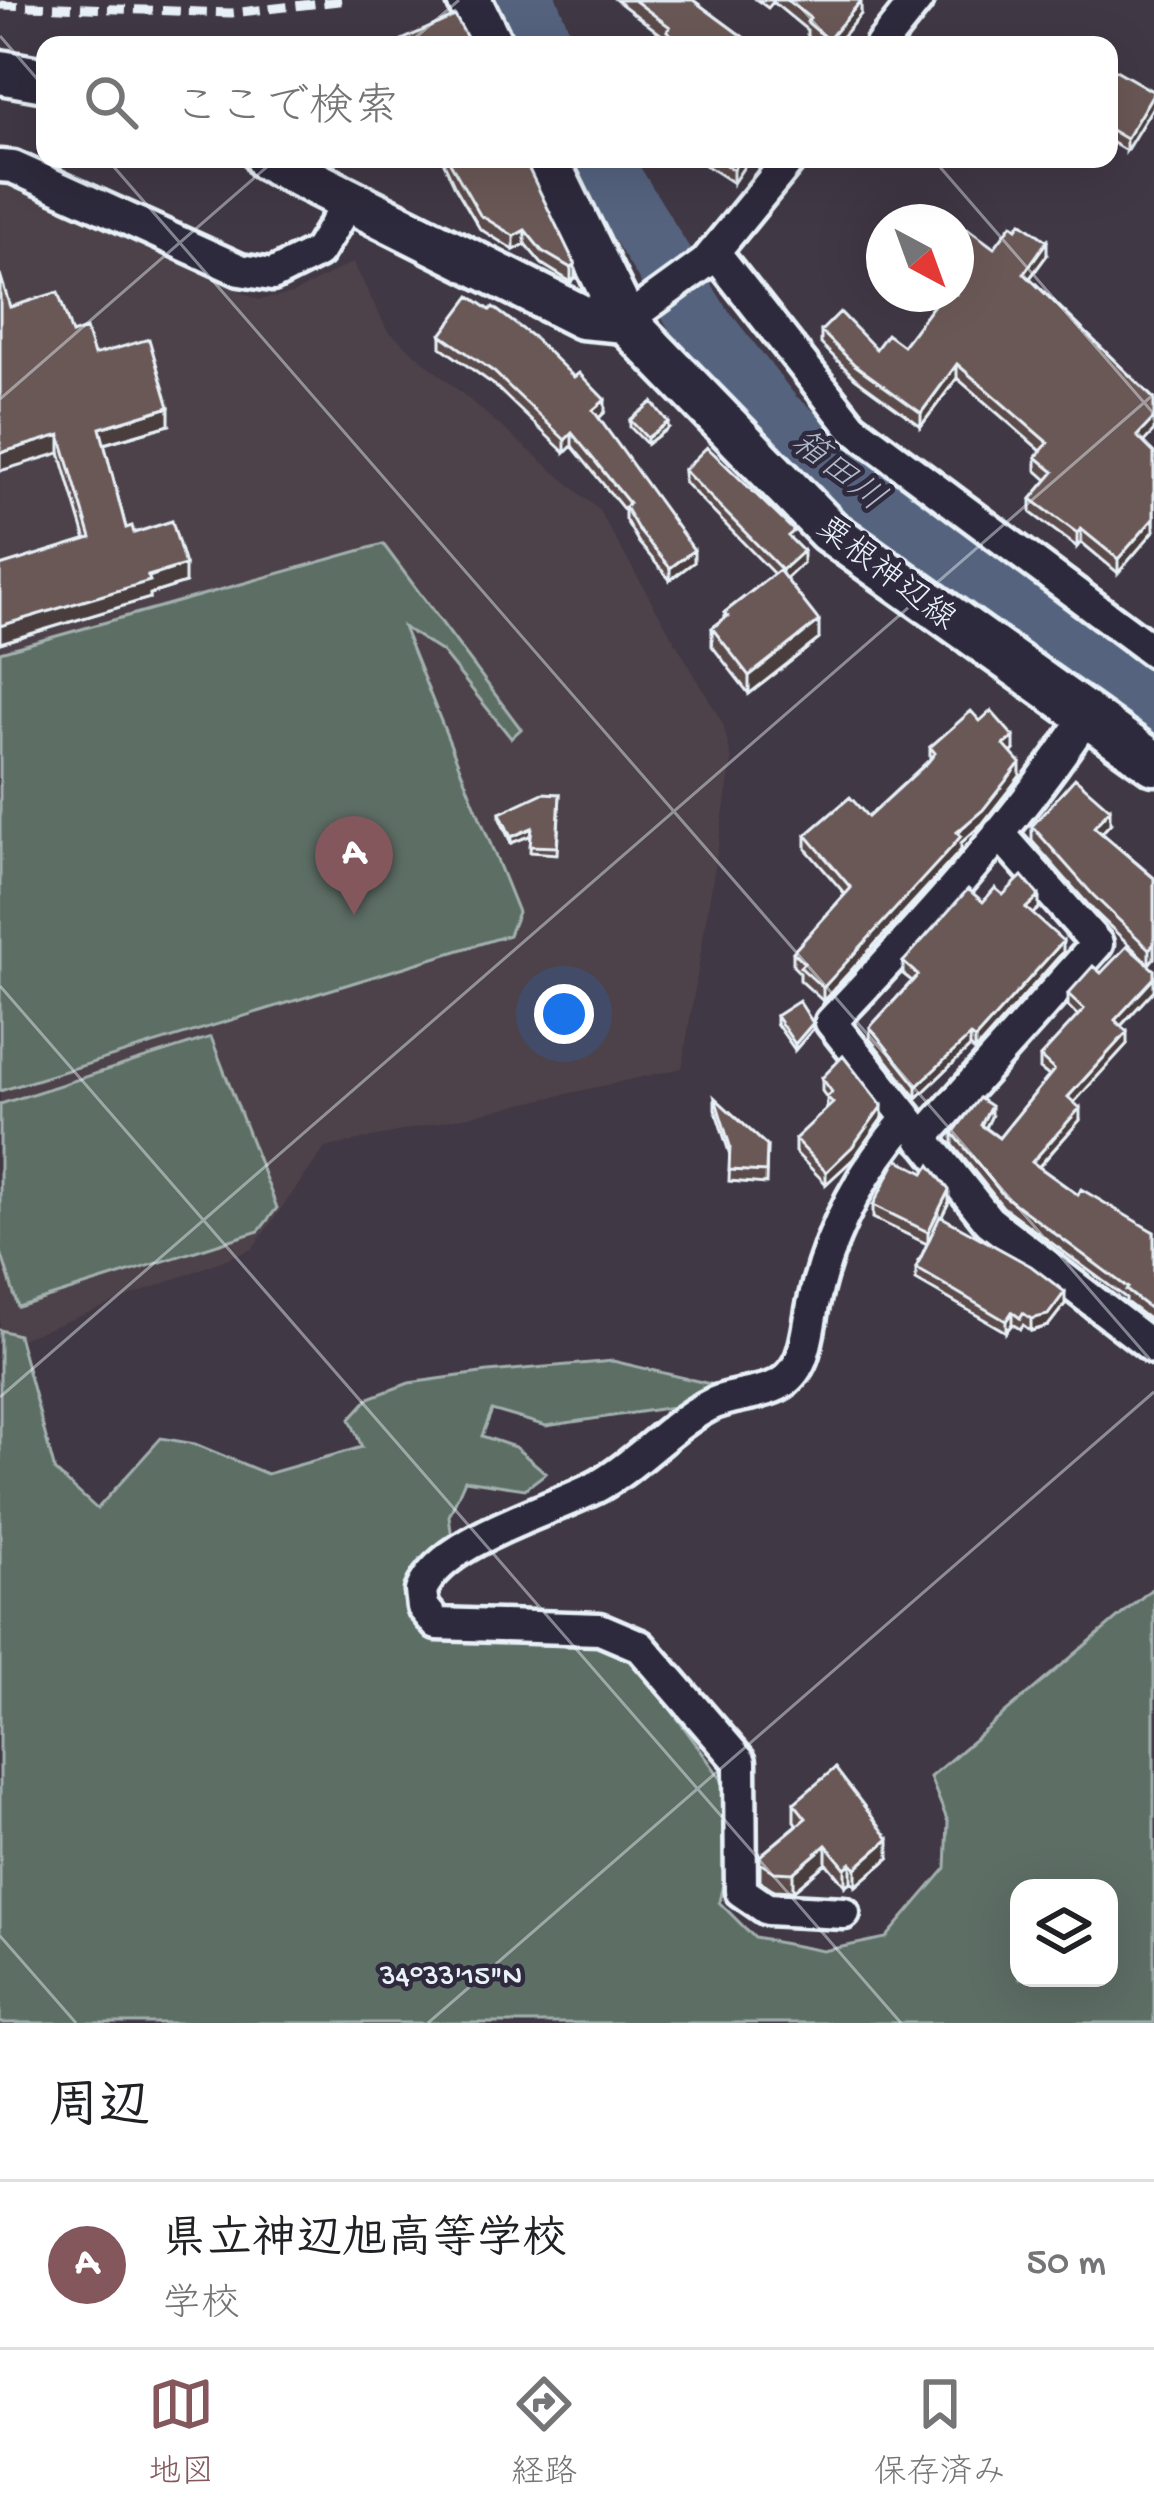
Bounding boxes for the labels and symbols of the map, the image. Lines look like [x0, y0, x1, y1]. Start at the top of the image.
north arrow [866, 204, 974, 312]
water label: 箱田川 [780, 422, 892, 523]
street label: 粟根神辺線 [807, 509, 963, 641]
pin: A [315, 816, 393, 915]
your location [534, 984, 594, 1044]
text: 34°33'15"N [379, 1961, 522, 1996]

